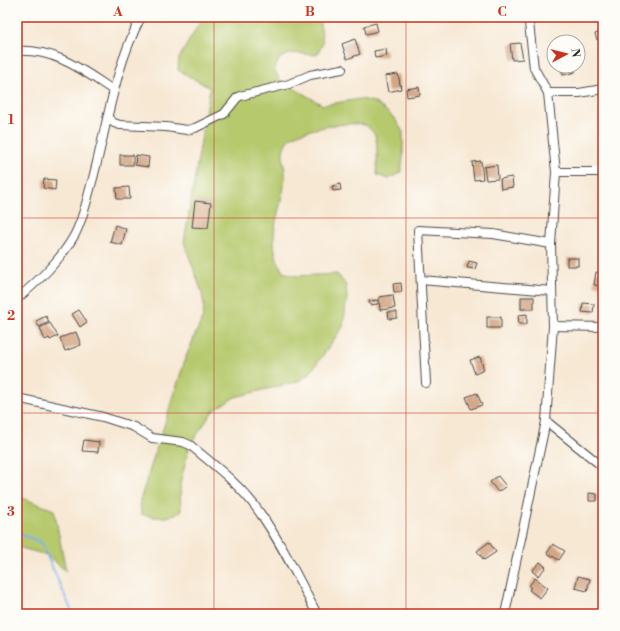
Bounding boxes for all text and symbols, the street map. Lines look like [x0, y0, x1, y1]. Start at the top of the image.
text: A [112, 4, 123, 20]
text: B [305, 4, 315, 20]
text: C [497, 4, 507, 20]
north arrow [546, 34, 586, 74]
text: N [567, 48, 582, 58]
text: 1 [8, 112, 15, 128]
text: 2 [7, 308, 15, 324]
text: 3 [7, 504, 15, 520]

